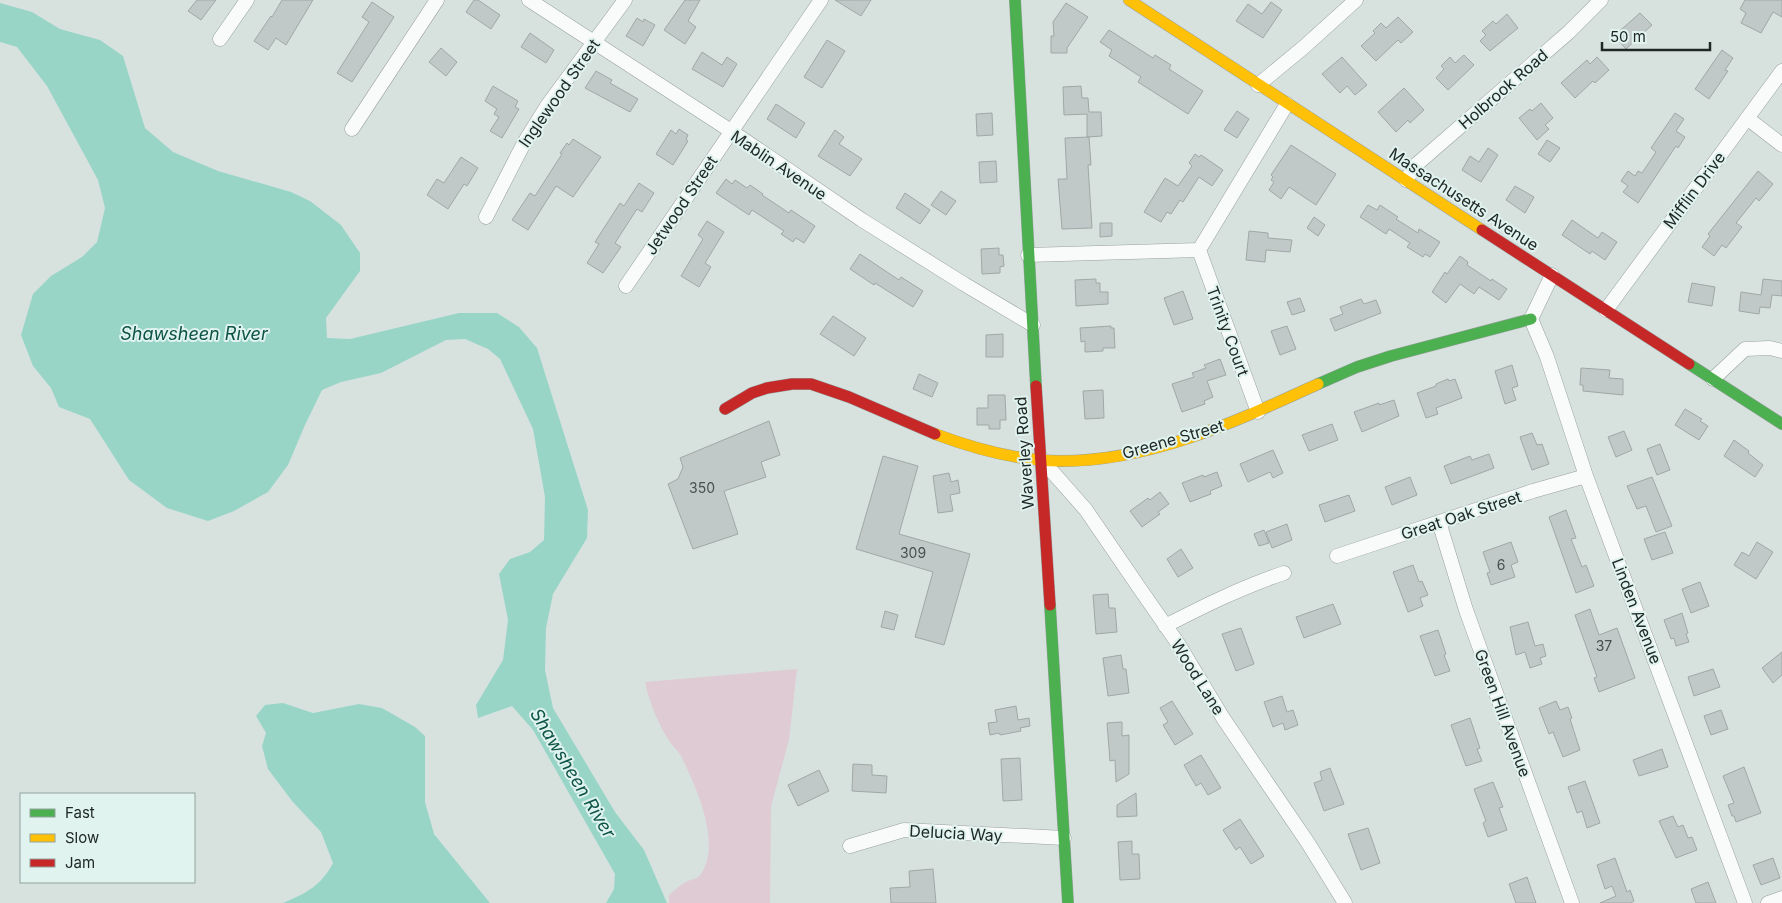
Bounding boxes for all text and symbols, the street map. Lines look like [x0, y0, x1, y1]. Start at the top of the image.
scale bar [1602, 20, 1710, 52]
text: 50 m [1610, 27, 1646, 46]
street label: Inglewood Street [514, 35, 604, 151]
street label: Holbrook Road [1454, 45, 1552, 133]
street label: Mablin Avenue [727, 126, 831, 204]
street label: Massachusetts Avenue [1385, 143, 1543, 255]
street label: Mifflin Drive [1659, 148, 1729, 232]
street label: Jetwood Street [640, 152, 722, 258]
street label: Trinity Court [1202, 283, 1254, 379]
water label: Shawsheen River [120, 323, 269, 344]
street label: Waverley Road [1010, 396, 1038, 510]
street label: Greene Street [1120, 415, 1226, 463]
house number: 350 [689, 479, 715, 496]
street label: Great Oak Street [1398, 486, 1524, 544]
house number: 309 [900, 544, 926, 561]
street label: Linden Avenue [1608, 555, 1666, 667]
house number: 6 [1497, 556, 1505, 573]
street label: Wood Lane [1167, 636, 1229, 718]
house number: 37 [1596, 637, 1612, 654]
street label: Green Hill Avenue [1471, 646, 1535, 780]
water label: Shawsheen River [526, 704, 621, 843]
legend [20, 793, 195, 883]
text: Fast [65, 803, 95, 822]
street label: Delucia Way [909, 821, 1003, 845]
text: Slow [65, 828, 99, 847]
text: Jam [65, 853, 95, 872]

